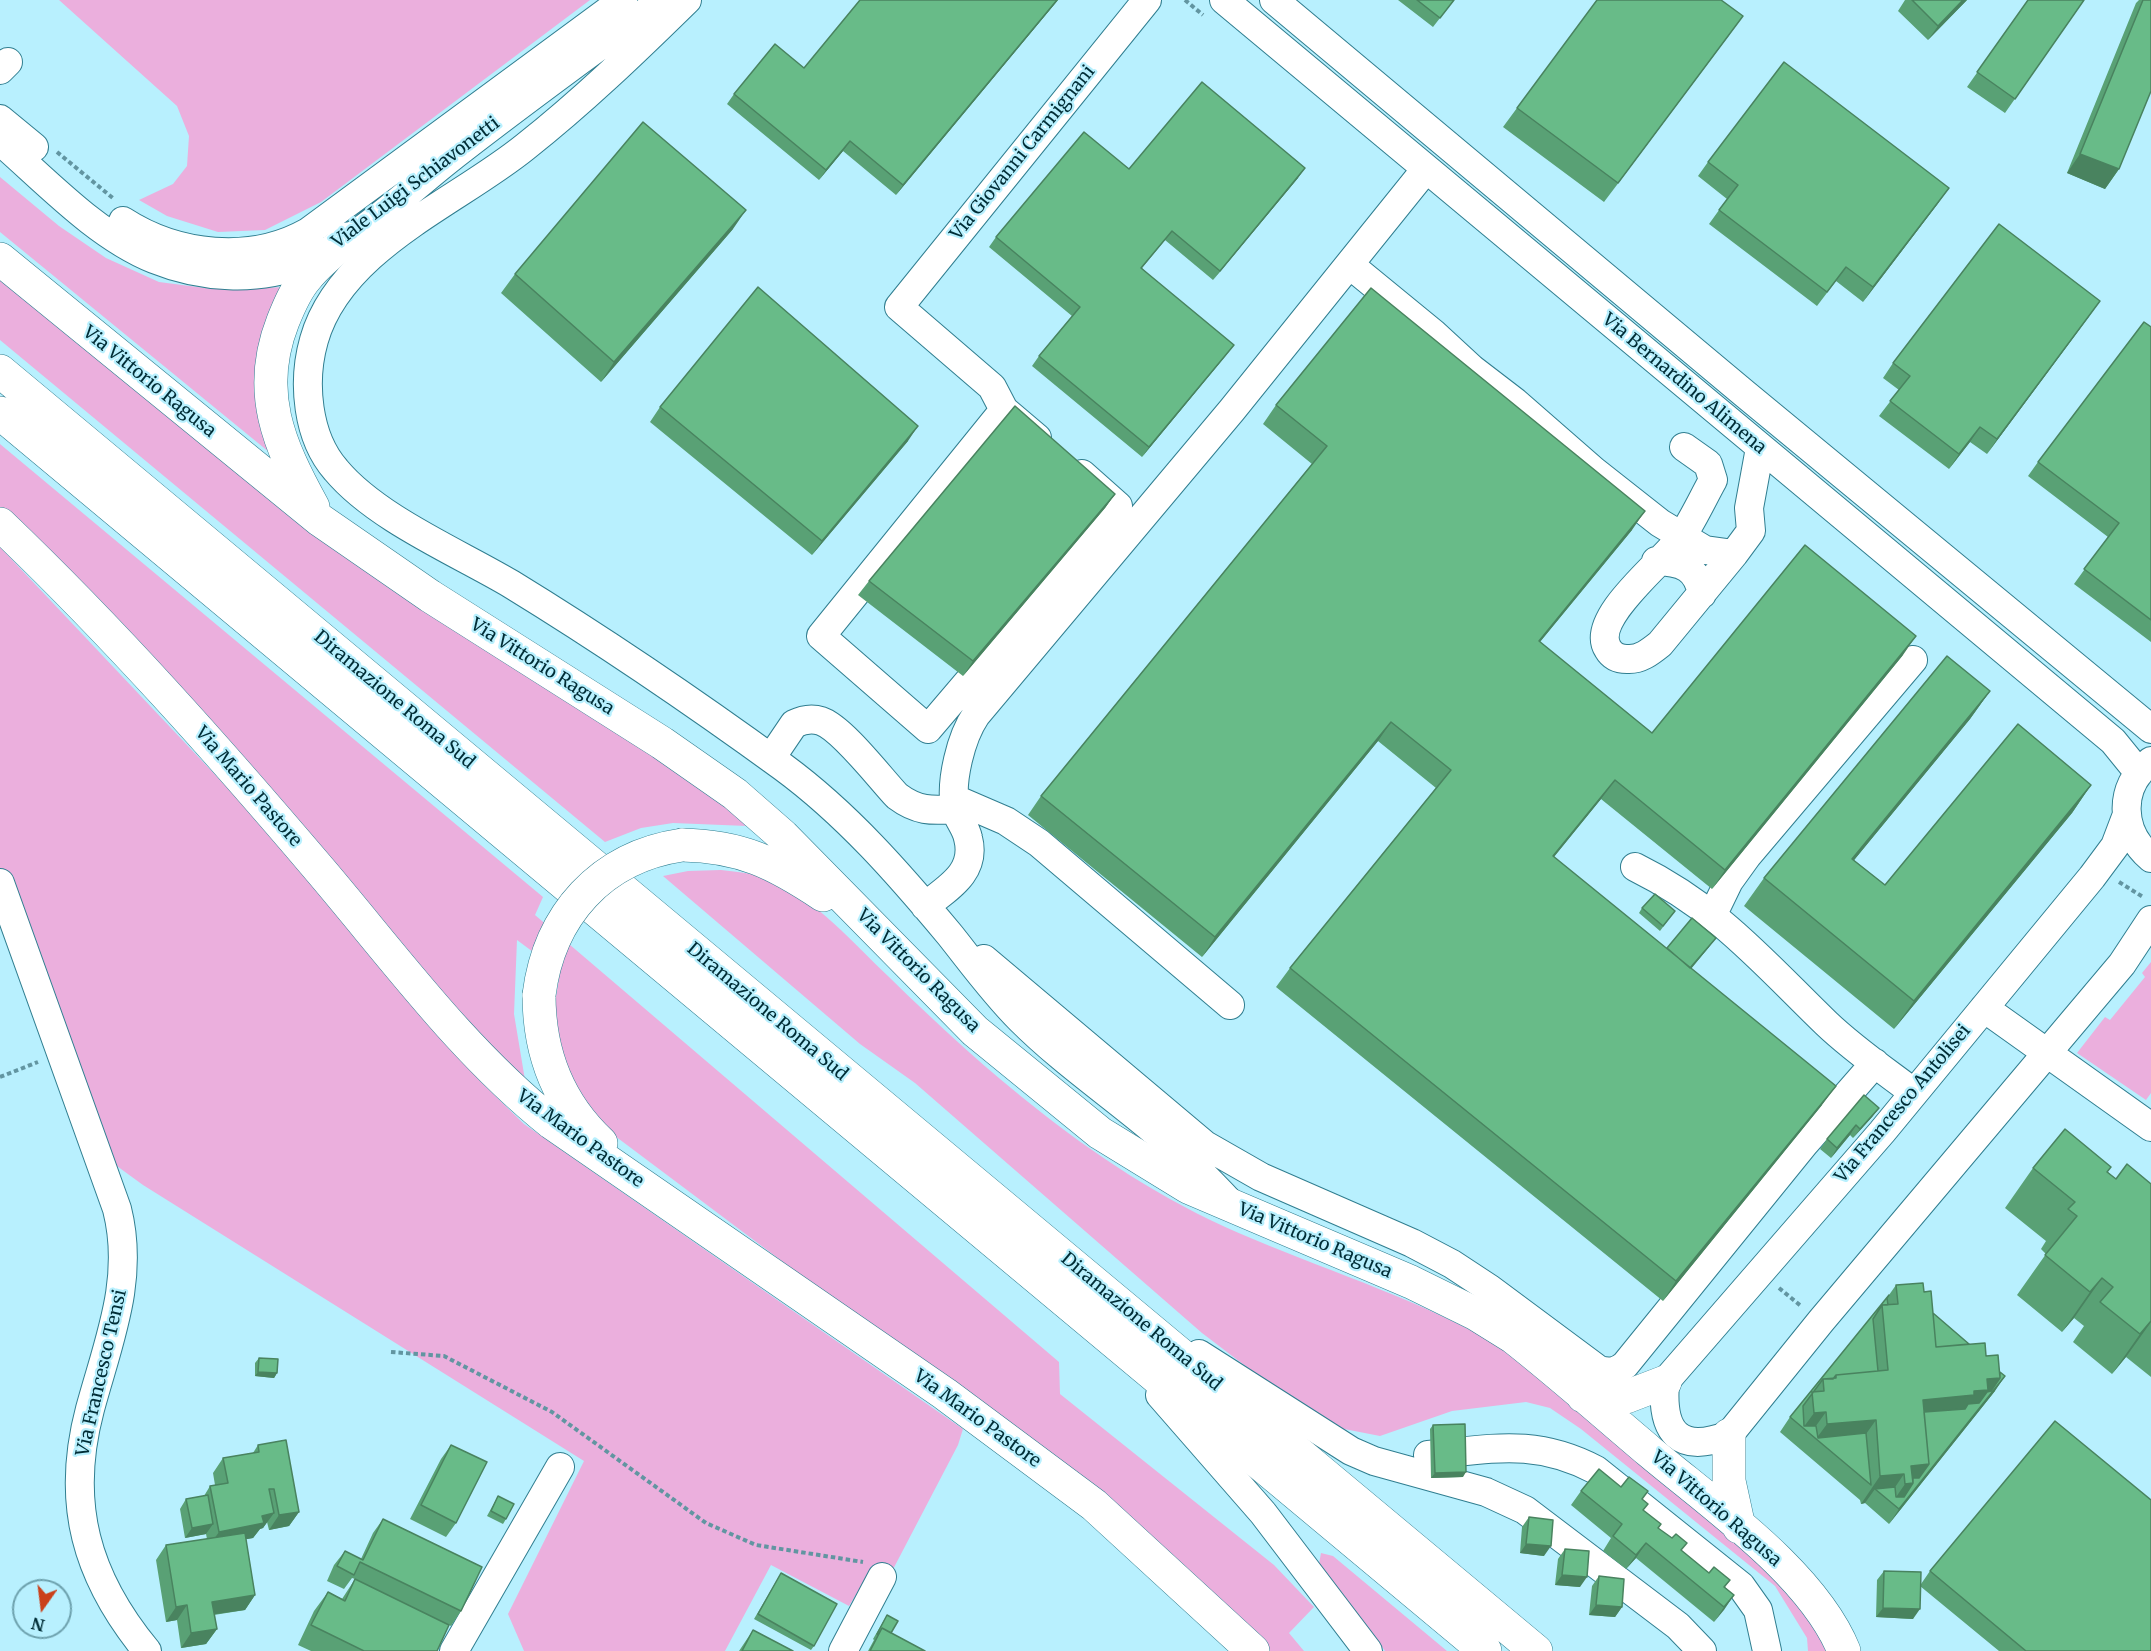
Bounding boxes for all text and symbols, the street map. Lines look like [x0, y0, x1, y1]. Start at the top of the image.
street label: Via Giovanni Carmignani [946, 62, 1100, 244]
street label: Viale Luigi Schiavonetti [328, 113, 504, 253]
street label: Via Bernardino Alimena [1598, 309, 1770, 459]
street label: Via Vittorio Ragusa [78, 322, 220, 442]
street label: Via Vittorio Ragusa [466, 614, 618, 720]
street label: Diramazione Roma Sud [309, 626, 479, 774]
street label: Via Mario Pastore [190, 723, 306, 851]
street label: Via Vittorio Ragusa [852, 905, 984, 1037]
street label: Diramazione Roma Sud [682, 938, 852, 1086]
street label: Via Francesco Antolisei [1831, 1021, 1975, 1187]
street label: Via Mario Pastore [512, 1086, 648, 1192]
street label: Via Vittorio Ragusa [1235, 1199, 1395, 1283]
street label: Diramazione Roma Sud [1056, 1248, 1226, 1396]
street label: Via Francesco Tensi [72, 1288, 132, 1458]
street label: Via Mario Pastore [909, 1366, 1045, 1472]
street label: Via Vittorio Ragusa [1647, 1447, 1785, 1571]
north arrow [12, 1579, 72, 1639]
text: N [30, 1613, 47, 1636]

